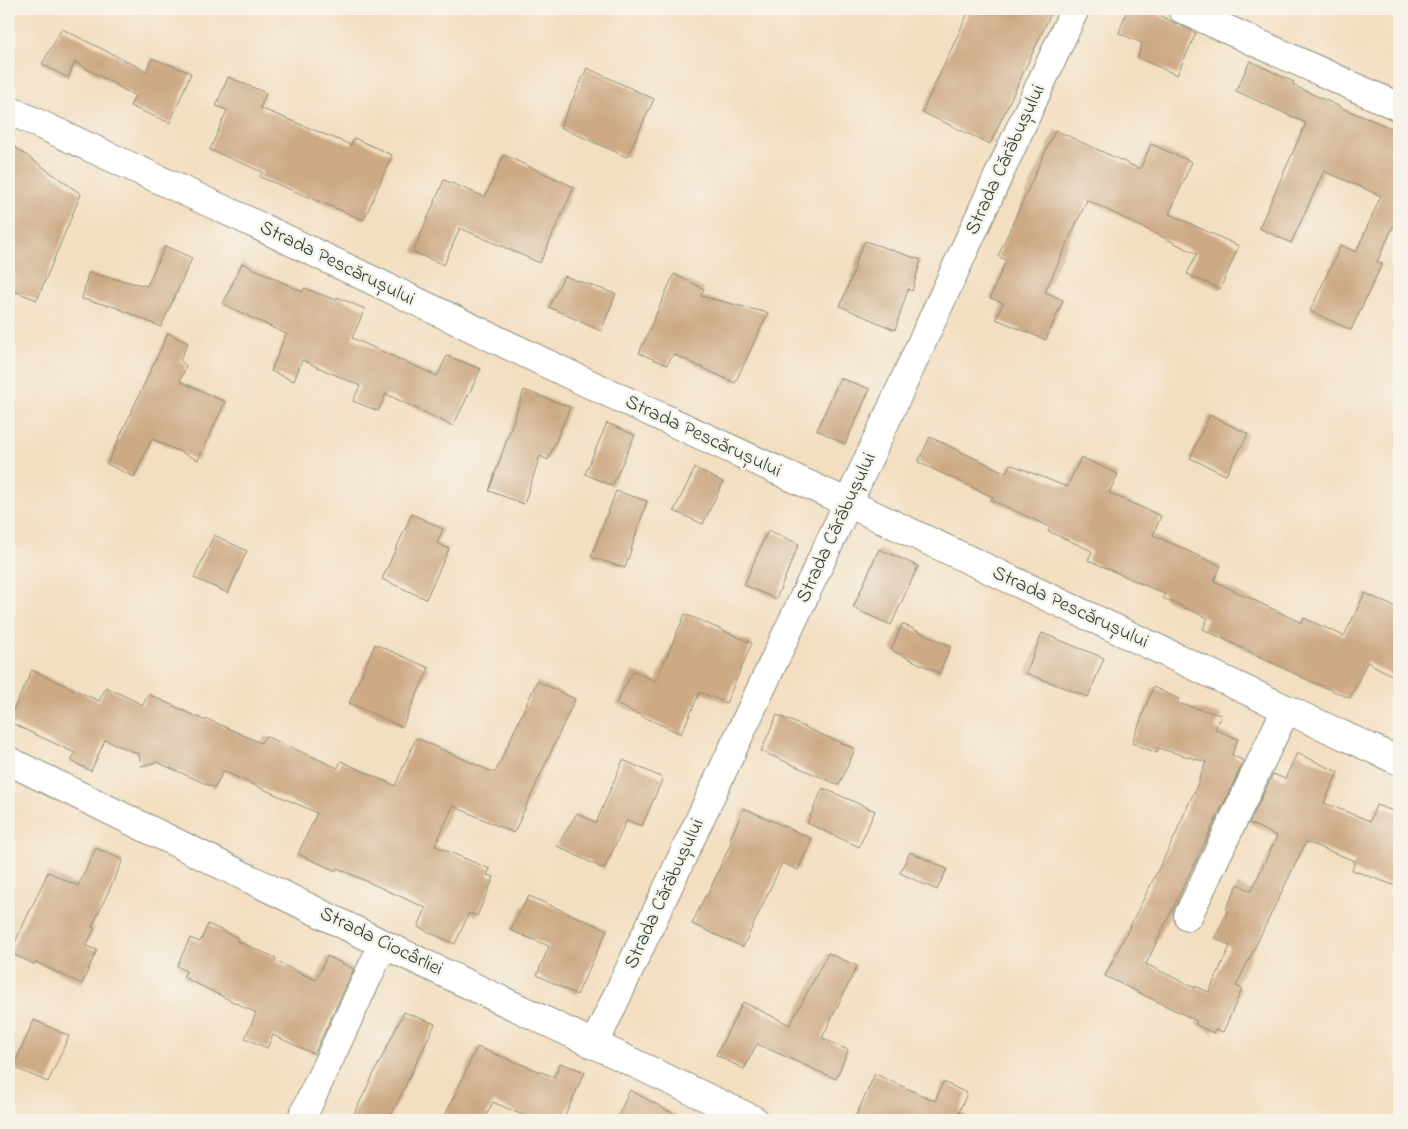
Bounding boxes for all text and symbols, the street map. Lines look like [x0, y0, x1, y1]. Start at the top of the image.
street label: Strada Cărăbușului [958, 80, 1054, 240]
street label: Strada Pescărușului [254, 214, 420, 314]
street label: Strada Pescărușului [620, 388, 786, 486]
street label: Strada Cărăbușului [789, 448, 885, 608]
street label: Strada Pescărușului [987, 559, 1153, 657]
street label: Strada Cărăbușului [617, 814, 713, 974]
street label: Strada Ciocârliei [314, 900, 448, 984]

